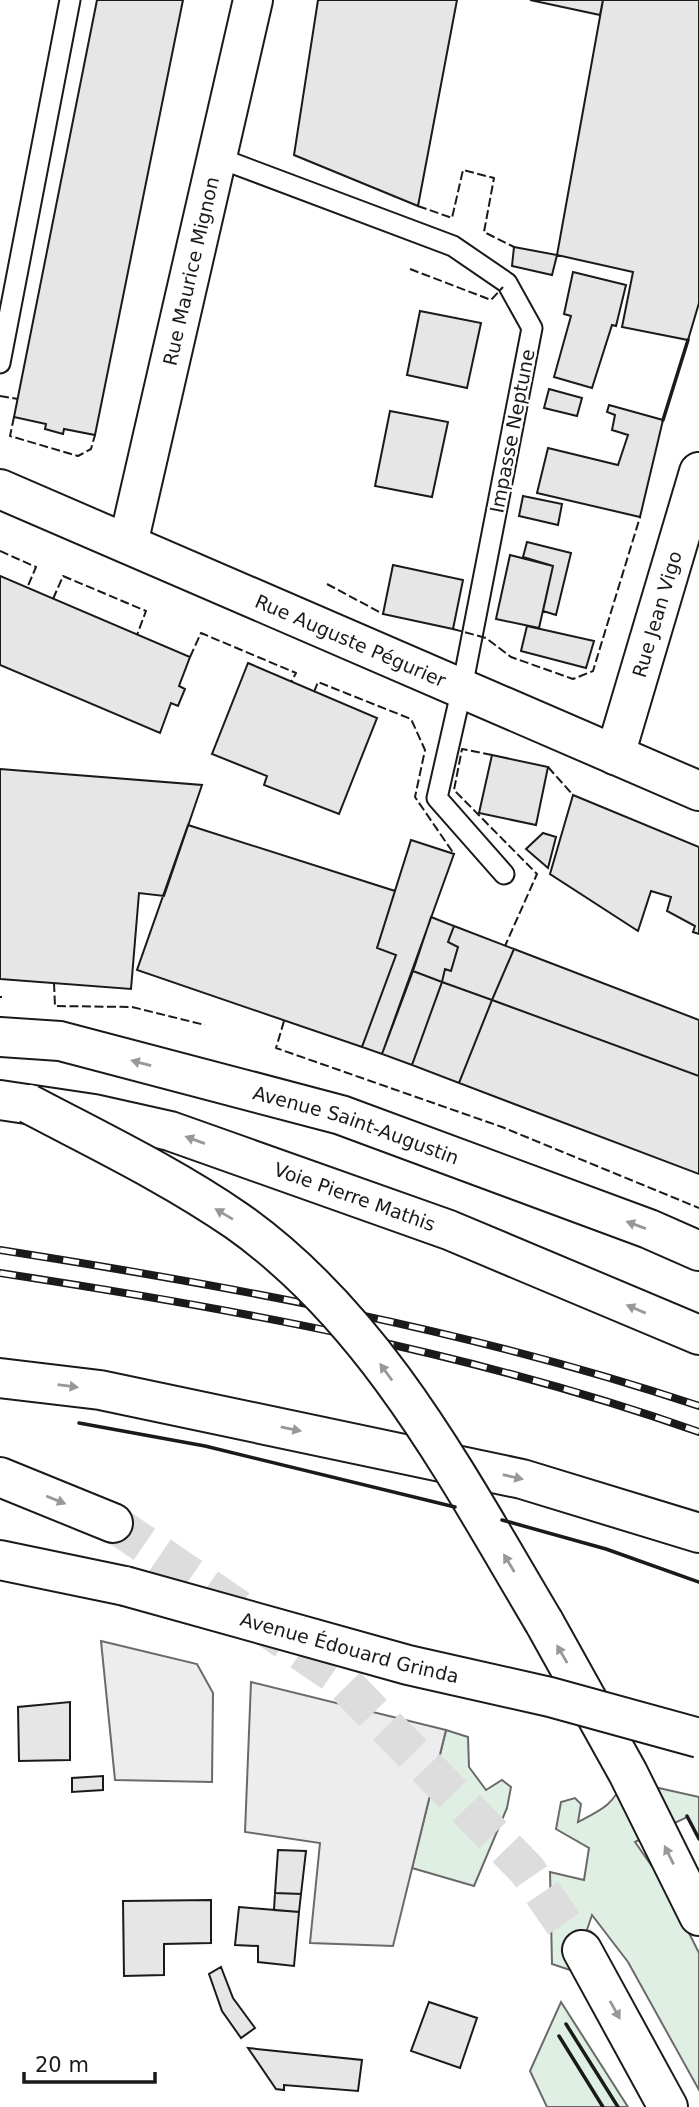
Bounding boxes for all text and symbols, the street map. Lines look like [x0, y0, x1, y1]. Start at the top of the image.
street label: Rue Maurice Mignon [158, 175, 223, 368]
street label: Impasse Neptune [485, 347, 539, 515]
street label: Rue Jean Vigo [628, 548, 686, 680]
street label: Rue Auguste Pégurier [252, 590, 450, 691]
one-way arrow [130, 1057, 152, 1068]
street label: Avenue Saint-Augustin [251, 1081, 462, 1169]
one-way arrow [184, 1134, 205, 1145]
street label: Voie Pierre Mathis [271, 1158, 438, 1235]
one-way arrow [215, 1207, 234, 1220]
one-way arrow [626, 1219, 647, 1230]
one-way arrow [625, 1303, 646, 1314]
one-way arrow [379, 1363, 394, 1381]
one-way arrow [57, 1381, 79, 1392]
one-way arrow [280, 1423, 302, 1434]
one-way arrow [502, 1472, 524, 1483]
one-way arrow [46, 1495, 67, 1506]
one-way arrow [502, 1554, 515, 1573]
street label: Avenue Édouard Grinda [238, 1608, 461, 1687]
one-way arrow [556, 1644, 569, 1663]
one-way arrow [663, 1845, 674, 1865]
one-way arrow [609, 2000, 621, 2020]
scale bar [24, 2040, 156, 2084]
text: 20 m [35, 2053, 89, 2077]

